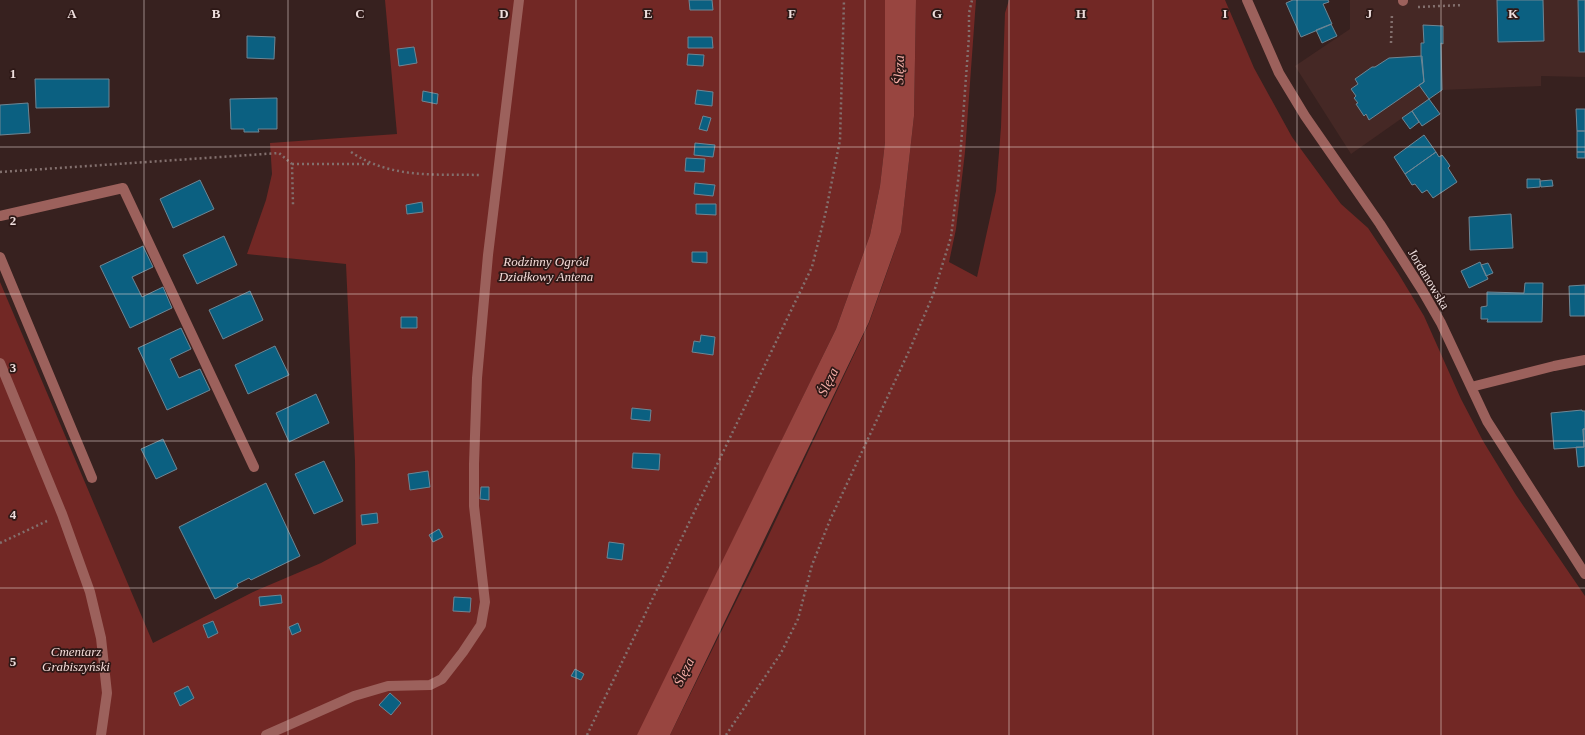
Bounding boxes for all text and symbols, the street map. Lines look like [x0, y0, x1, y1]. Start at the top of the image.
text: A [67, 6, 77, 21]
text: B [212, 6, 221, 21]
text: C [355, 6, 365, 21]
text: D [499, 6, 509, 21]
text: E [644, 6, 652, 21]
text: F [788, 6, 796, 21]
text: G [932, 6, 942, 21]
text: H [1076, 6, 1086, 21]
text: I [1222, 6, 1228, 21]
text: J [1366, 6, 1373, 21]
text: K [1508, 6, 1519, 21]
water label: Ślęza [890, 55, 907, 85]
text: 1 [10, 66, 16, 81]
text: 2 [10, 213, 16, 228]
street label: Jordanowska [1405, 246, 1453, 312]
park label: Rodzinny Ogród Działkowy Antena [498, 254, 594, 284]
text: 3 [10, 360, 17, 375]
water label: Ślęza [814, 365, 841, 399]
text: 4 [10, 507, 17, 522]
park label: Cmentarz Grabiszyński [42, 644, 110, 674]
text: 5 [10, 654, 17, 669]
water label: Ślęza [670, 655, 697, 689]

